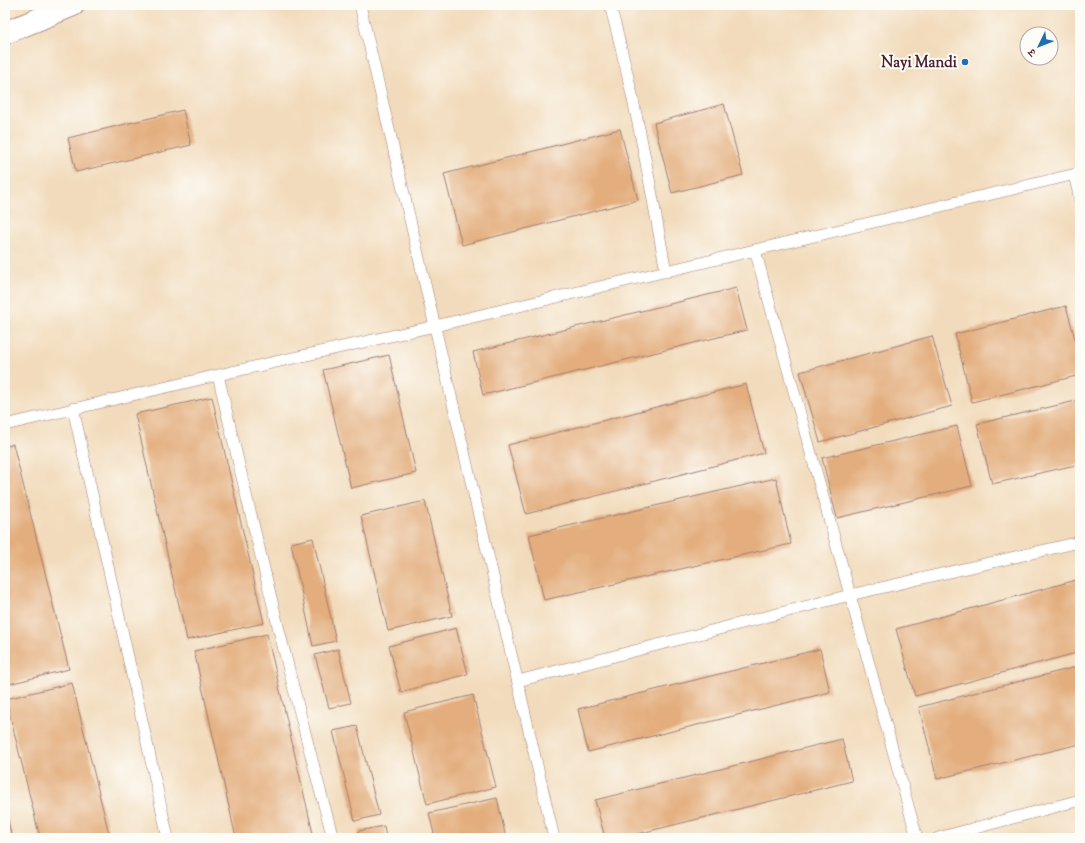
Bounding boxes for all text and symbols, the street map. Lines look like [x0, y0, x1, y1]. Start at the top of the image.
north arrow [1019, 26, 1059, 66]
text: उ [1024, 44, 1041, 60]
place label: Nayi Mandi [881, 53, 958, 74]
marker: Nayi Mandi [960, 57, 970, 67]

